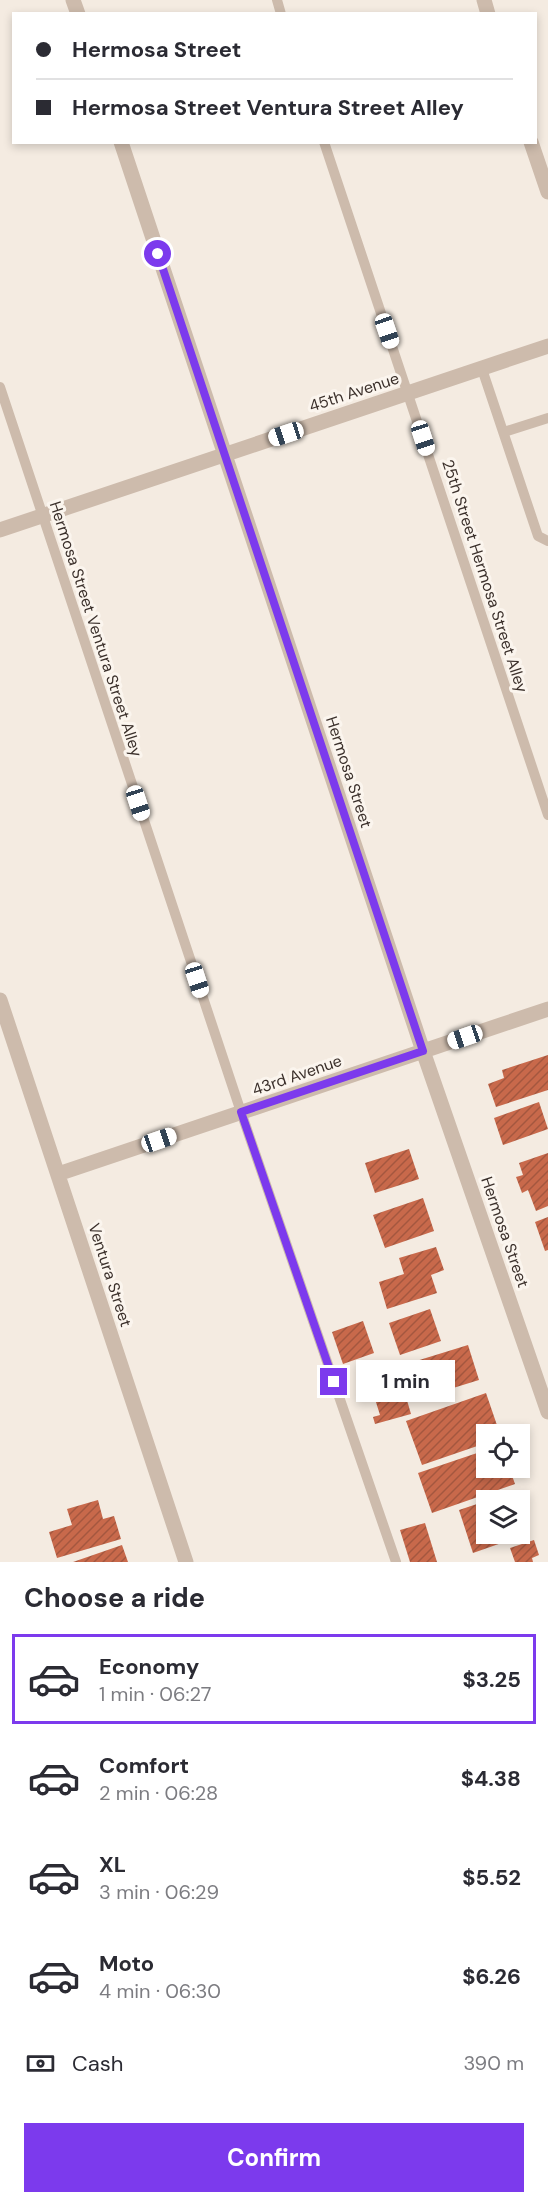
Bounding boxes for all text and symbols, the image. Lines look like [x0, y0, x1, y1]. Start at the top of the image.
text: Hermosa Street [72, 35, 241, 64]
text: Hermosa Street Ventura Street Alley [72, 93, 464, 122]
route start [144, 240, 171, 267]
car [373, 311, 401, 351]
street label: 45th Avenue [306, 368, 402, 416]
car [409, 418, 437, 458]
car [266, 420, 306, 448]
street label: 25th Street Hermosa Street Alley [437, 457, 533, 695]
street label: Hermosa Street Ventura Street Alley [45, 499, 147, 760]
street label: Hermosa Street [321, 714, 377, 830]
car [124, 783, 152, 823]
car [183, 960, 211, 1000]
car [445, 1023, 485, 1051]
street label: 43rd Avenue [249, 1050, 345, 1100]
car [139, 1126, 179, 1154]
street label: Hermosa Street [476, 1174, 534, 1290]
street label: Ventura Street [83, 1221, 137, 1329]
callout: 1 min [355, 1361, 454, 1403]
route end [320, 1368, 347, 1395]
text: 1 min [381, 1368, 430, 1394]
map controls [476, 1424, 530, 1544]
button: locate [476, 1424, 530, 1478]
button: layers [476, 1490, 530, 1544]
text: Choose a ride [24, 1580, 205, 1615]
icon: car [27, 1652, 81, 1706]
text: Economy [99, 1652, 199, 1681]
text: $3.25 [463, 1665, 521, 1694]
text: 1 min · 06:27 [99, 1681, 211, 1707]
icon: car [27, 1751, 81, 1805]
text: Comfort [99, 1751, 189, 1780]
text: $4.38 [461, 1764, 521, 1793]
text: 2 min · 06:28 [99, 1780, 218, 1806]
icon: car [27, 1850, 81, 1904]
text: XL [99, 1850, 126, 1879]
text: $5.52 [462, 1863, 521, 1892]
text: 3 min · 06:29 [99, 1879, 219, 1905]
icon: car [27, 1949, 81, 2003]
text: Moto [99, 1949, 154, 1978]
text: $6.26 [462, 1962, 521, 1991]
text: 4 min · 06:30 [99, 1978, 221, 2004]
icon: cash [24, 2047, 57, 2080]
text: Cash [72, 2049, 123, 2078]
text: 390 m [463, 2050, 524, 2076]
button: Confirm [24, 2123, 524, 2192]

